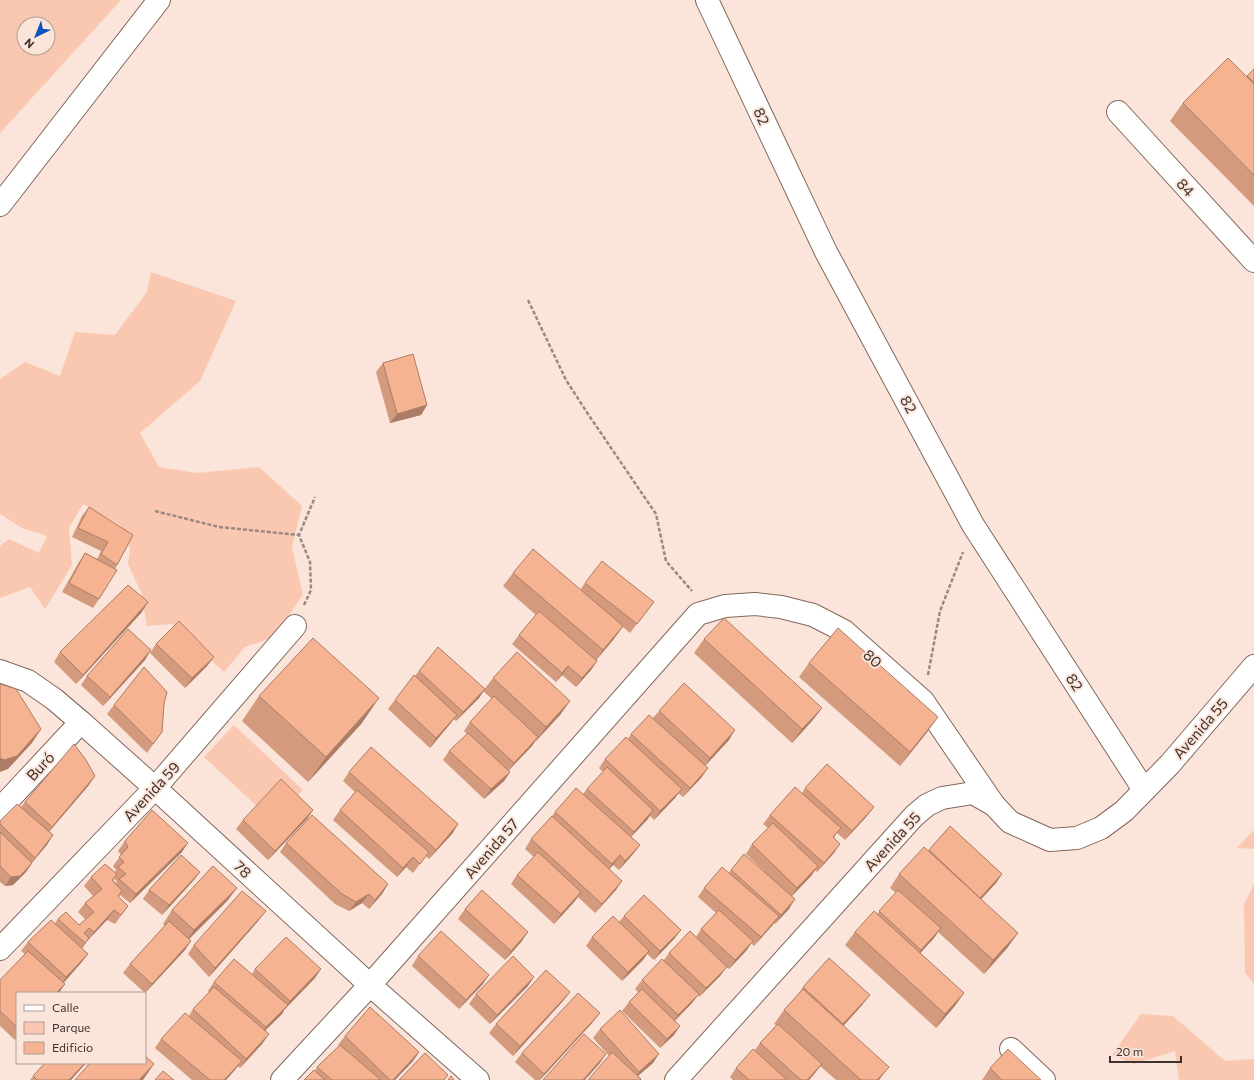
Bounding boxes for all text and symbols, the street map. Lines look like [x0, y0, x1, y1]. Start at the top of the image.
north arrow [16, 16, 56, 56]
text: N [21, 36, 36, 51]
street label: 82 [750, 104, 774, 128]
street label: 84 [1173, 174, 1199, 200]
street label: 82 [897, 392, 921, 416]
street label: 80 [860, 645, 886, 671]
street label: 82 [1063, 670, 1087, 694]
street label: Avenida 55 [1169, 694, 1231, 762]
street label: Buró [22, 748, 58, 784]
street label: Avenida 59 [119, 758, 183, 824]
street label: Avenida 55 [860, 808, 924, 874]
street label: Avenida 57 [460, 814, 522, 882]
street label: 78 [231, 857, 255, 881]
legend [16, 992, 146, 1064]
text: Calle [52, 1000, 79, 1014]
text: Parque [52, 1020, 90, 1034]
scale bar [1110, 1038, 1181, 1064]
text: Edificio [52, 1040, 93, 1054]
text: 20 m [1116, 1044, 1143, 1058]

